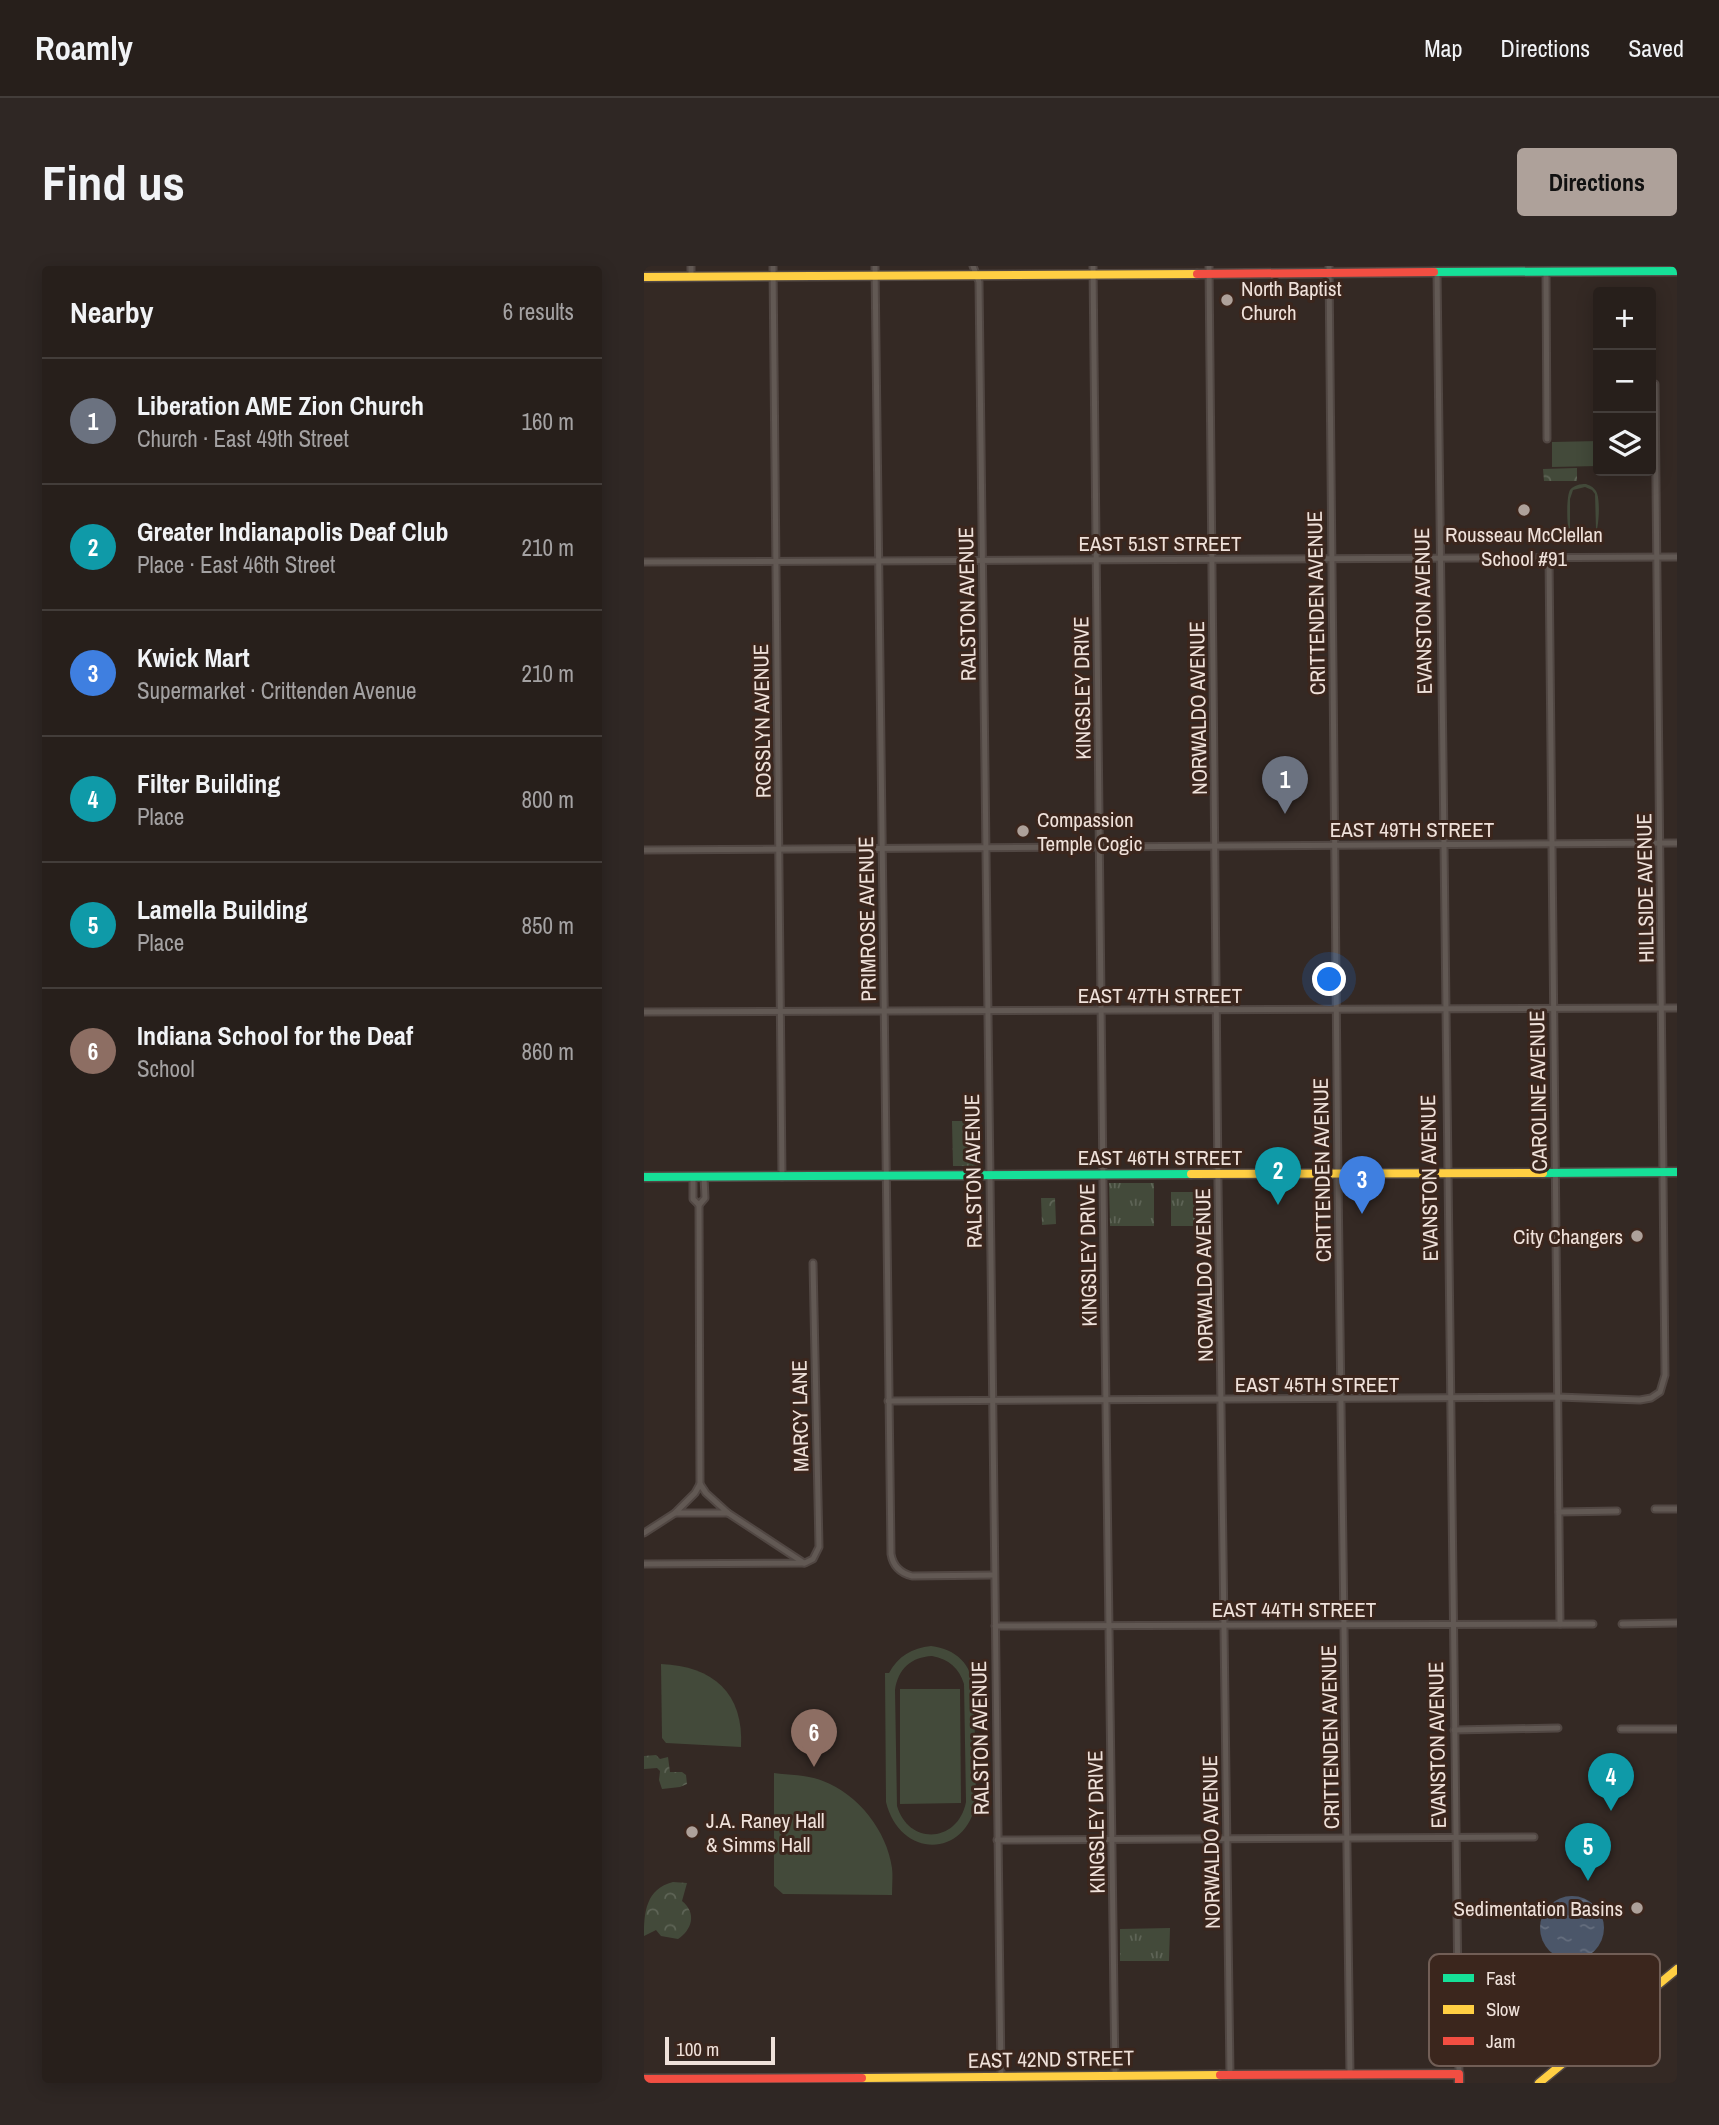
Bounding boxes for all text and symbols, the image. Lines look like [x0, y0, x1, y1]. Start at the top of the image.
text: Roamly [35, 26, 133, 70]
text: Map [1424, 32, 1462, 64]
text: Directions [1500, 32, 1590, 64]
text: Saved [1628, 32, 1684, 64]
button: Directions [1517, 148, 1677, 216]
text: Find us [42, 149, 185, 215]
place label: North Baptist Church [1241, 274, 1342, 327]
map controls [1593, 287, 1656, 476]
button: + [1593, 287, 1656, 350]
text: Nearby [70, 292, 153, 332]
marker: North Baptist Church [1219, 292, 1235, 308]
text: 6 results [503, 296, 574, 327]
button: − [1593, 350, 1656, 413]
text: Liberation AME Zion Church [137, 388, 424, 423]
text: 1 [88, 406, 98, 437]
text: 160 m [522, 406, 574, 437]
button: layers [1593, 413, 1656, 476]
text: Church · East 49th Street [137, 423, 349, 454]
marker: Rousseau McClellan School #91 [1516, 502, 1532, 518]
street label: CRITTENDEN AVENUE [1300, 511, 1332, 695]
text: Greater Indianapolis Deaf Club [137, 514, 449, 549]
place label: Rousseau McClellan School #91 [1445, 520, 1603, 573]
street label: RALSTON AVENUE [951, 527, 983, 681]
street label: EVANSTON AVENUE [1407, 527, 1439, 695]
street label: EAST 51ST STREET [1078, 529, 1242, 558]
text: 2 [88, 532, 98, 563]
text: 210 m [522, 532, 574, 563]
text: Place · East 46th Street [137, 549, 335, 580]
street label: KINGSLEY DRIVE [1066, 616, 1098, 760]
street label: NORWALDO AVENUE [1182, 621, 1214, 795]
text: Kwick Mart [137, 640, 250, 675]
street label: ROSSLYN AVENUE [746, 644, 778, 798]
text: 3 [88, 658, 98, 689]
text: 210 m [522, 658, 574, 689]
text: Supermarket · Crittenden Avenue [137, 675, 417, 706]
pin: 1 [1262, 756, 1308, 814]
text: Filter Building [137, 766, 280, 801]
text: 4 [88, 784, 98, 815]
text: 800 m [522, 784, 574, 815]
text: Place [137, 801, 184, 832]
place label: Compassion Temple Cogic [1037, 805, 1142, 858]
street label: HILLSIDE AVENUE [1629, 813, 1661, 963]
street label: EAST 49TH STREET [1330, 815, 1495, 844]
marker: Compassion Temple Cogic [1015, 823, 1031, 839]
street label: PRIMROSE AVENUE [851, 836, 883, 1002]
text: Lamella Building [137, 892, 308, 927]
text: 5 [88, 910, 98, 941]
text: 850 m [522, 910, 574, 941]
text: Place [137, 927, 184, 958]
your location [1312, 962, 1346, 996]
street label: EAST 47TH STREET [1078, 981, 1243, 1010]
street label: CAROLINE AVENUE [1522, 1010, 1554, 1172]
text: Indiana School for the Deaf [137, 1018, 413, 1053]
text: 6 [88, 1036, 98, 1067]
text: 860 m [522, 1036, 574, 1067]
text: School [137, 1053, 195, 1084]
street label: CRITTENDEN AVENUE [1306, 1078, 1338, 1262]
street label: RALSTON AVENUE [957, 1094, 989, 1248]
street label: EVANSTON AVENUE [1413, 1094, 1445, 1262]
street label: EAST 46TH STREET [1078, 1143, 1243, 1172]
pin: 2 [1255, 1147, 1301, 1205]
pin: 3 [1339, 1156, 1385, 1214]
street label: KINGSLEY DRIVE [1072, 1183, 1104, 1327]
street label: NORWALDO AVENUE [1188, 1188, 1220, 1362]
place label: City Changers [1513, 1222, 1623, 1251]
marker: City Changers [1629, 1228, 1645, 1244]
street label: MARCY LANE [785, 1360, 815, 1472]
street label: EAST 45TH STREET [1235, 1370, 1400, 1399]
street label: EAST 44TH STREET [1212, 1595, 1377, 1624]
street label: CRITTENDEN AVENUE [1314, 1645, 1346, 1829]
street label: RALSTON AVENUE [964, 1661, 996, 1815]
street label: EVANSTON AVENUE [1421, 1661, 1453, 1829]
pin: 6 [791, 1709, 837, 1767]
street label: KINGSLEY DRIVE [1080, 1750, 1112, 1894]
pin: 4 [1588, 1753, 1634, 1811]
street label: NORWALDO AVENUE [1195, 1755, 1227, 1929]
place label: J.A. Raney Hall & Simms Hall [706, 1806, 825, 1859]
pin: 5 [1565, 1823, 1611, 1881]
marker: J.A. Raney Hall & Simms Hall [684, 1824, 700, 1840]
place label: Sedimentation Basins [1454, 1894, 1623, 1923]
marker: Sedimentation Basins [1629, 1900, 1645, 1916]
legend [1429, 1954, 1660, 2066]
text: Fast [1486, 1965, 1516, 1991]
text: Slow [1486, 1996, 1521, 2022]
text: Jam [1486, 2028, 1515, 2054]
scale bar [665, 2034, 775, 2066]
text: 100 m [676, 2036, 719, 2062]
street label: EAST 42ND STREET [968, 2043, 1135, 2075]

